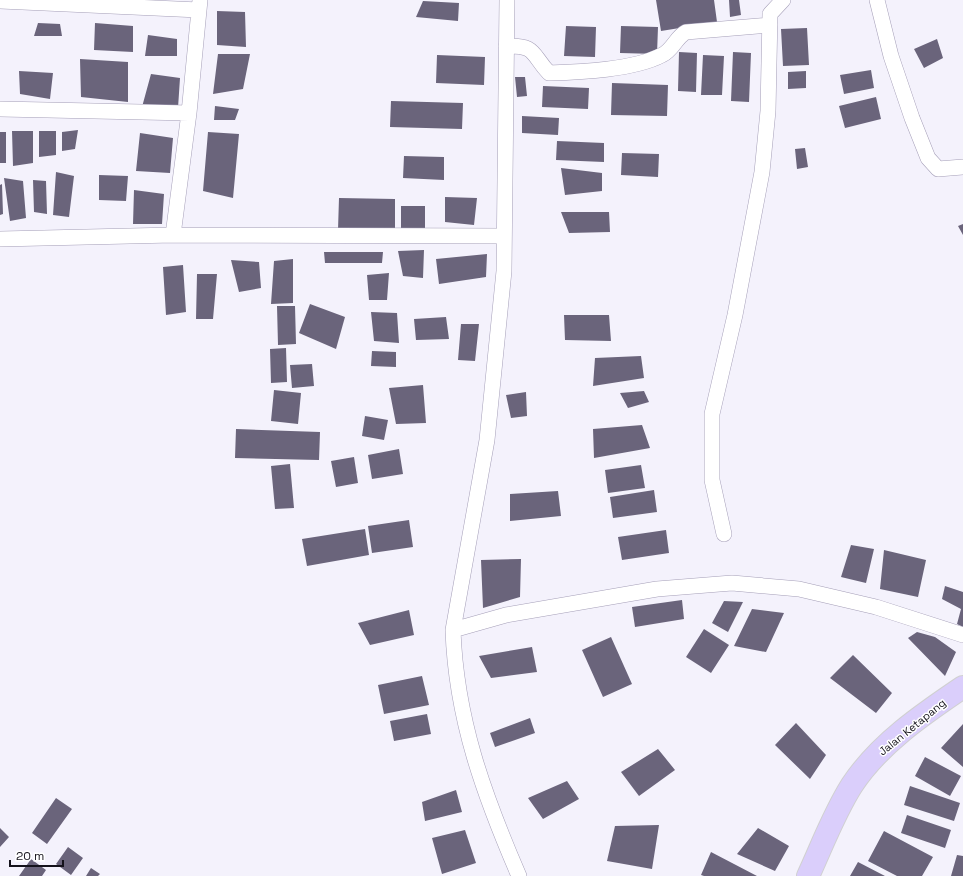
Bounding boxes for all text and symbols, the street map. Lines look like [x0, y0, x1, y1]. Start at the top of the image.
street label: Jalan Ketapang [876, 696, 948, 758]
scale bar [10, 842, 63, 868]
text: 20 m [16, 848, 44, 864]

